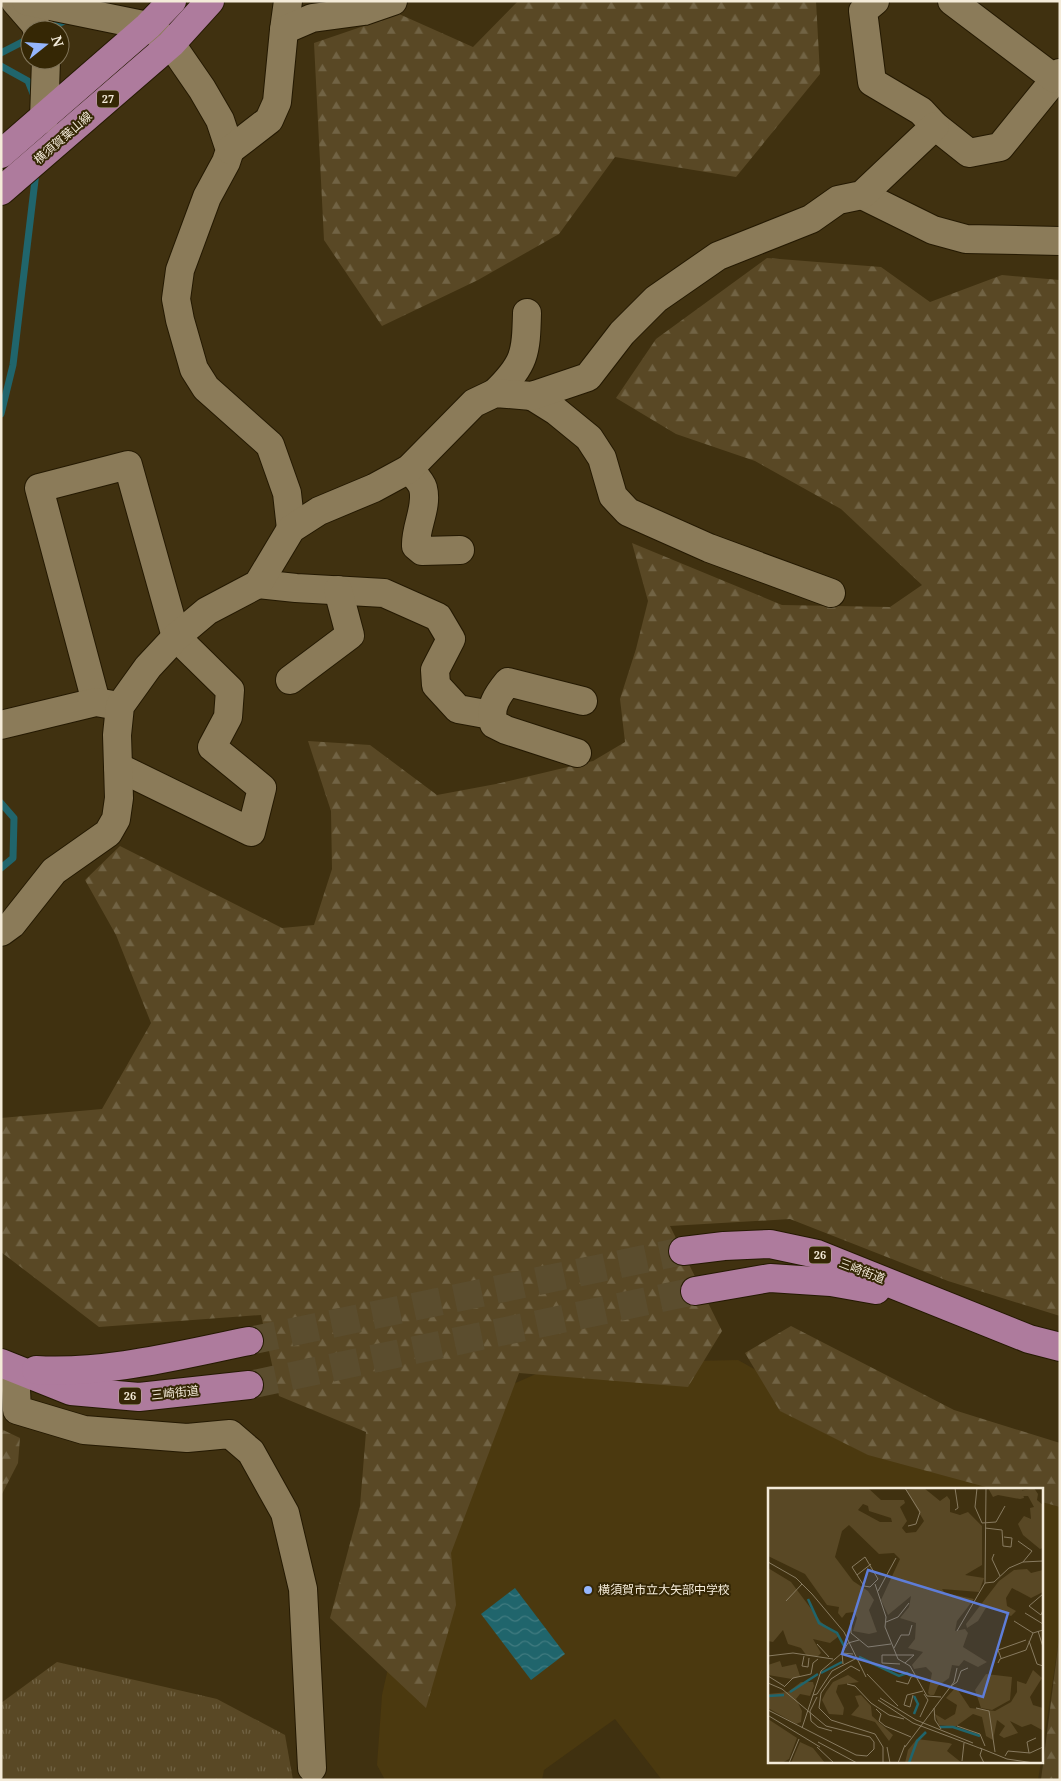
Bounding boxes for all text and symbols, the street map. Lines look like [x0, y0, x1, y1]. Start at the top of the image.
north arrow [20, 20, 70, 70]
text: N [47, 33, 69, 49]
road number: 27 [97, 90, 119, 108]
street label: 横須賀葉山線 [30, 108, 95, 168]
road number: 26 [809, 1246, 831, 1264]
street label: 三崎街道 [837, 1254, 888, 1287]
street label: 三崎街道 [150, 1382, 200, 1403]
road number: 26 [119, 1388, 141, 1404]
inset map [768, 1488, 1044, 1764]
place label: 横須賀市立大矢部中学校 [598, 1581, 730, 1598]
marker: 横須賀市立大矢部中学校 [582, 1584, 594, 1596]

